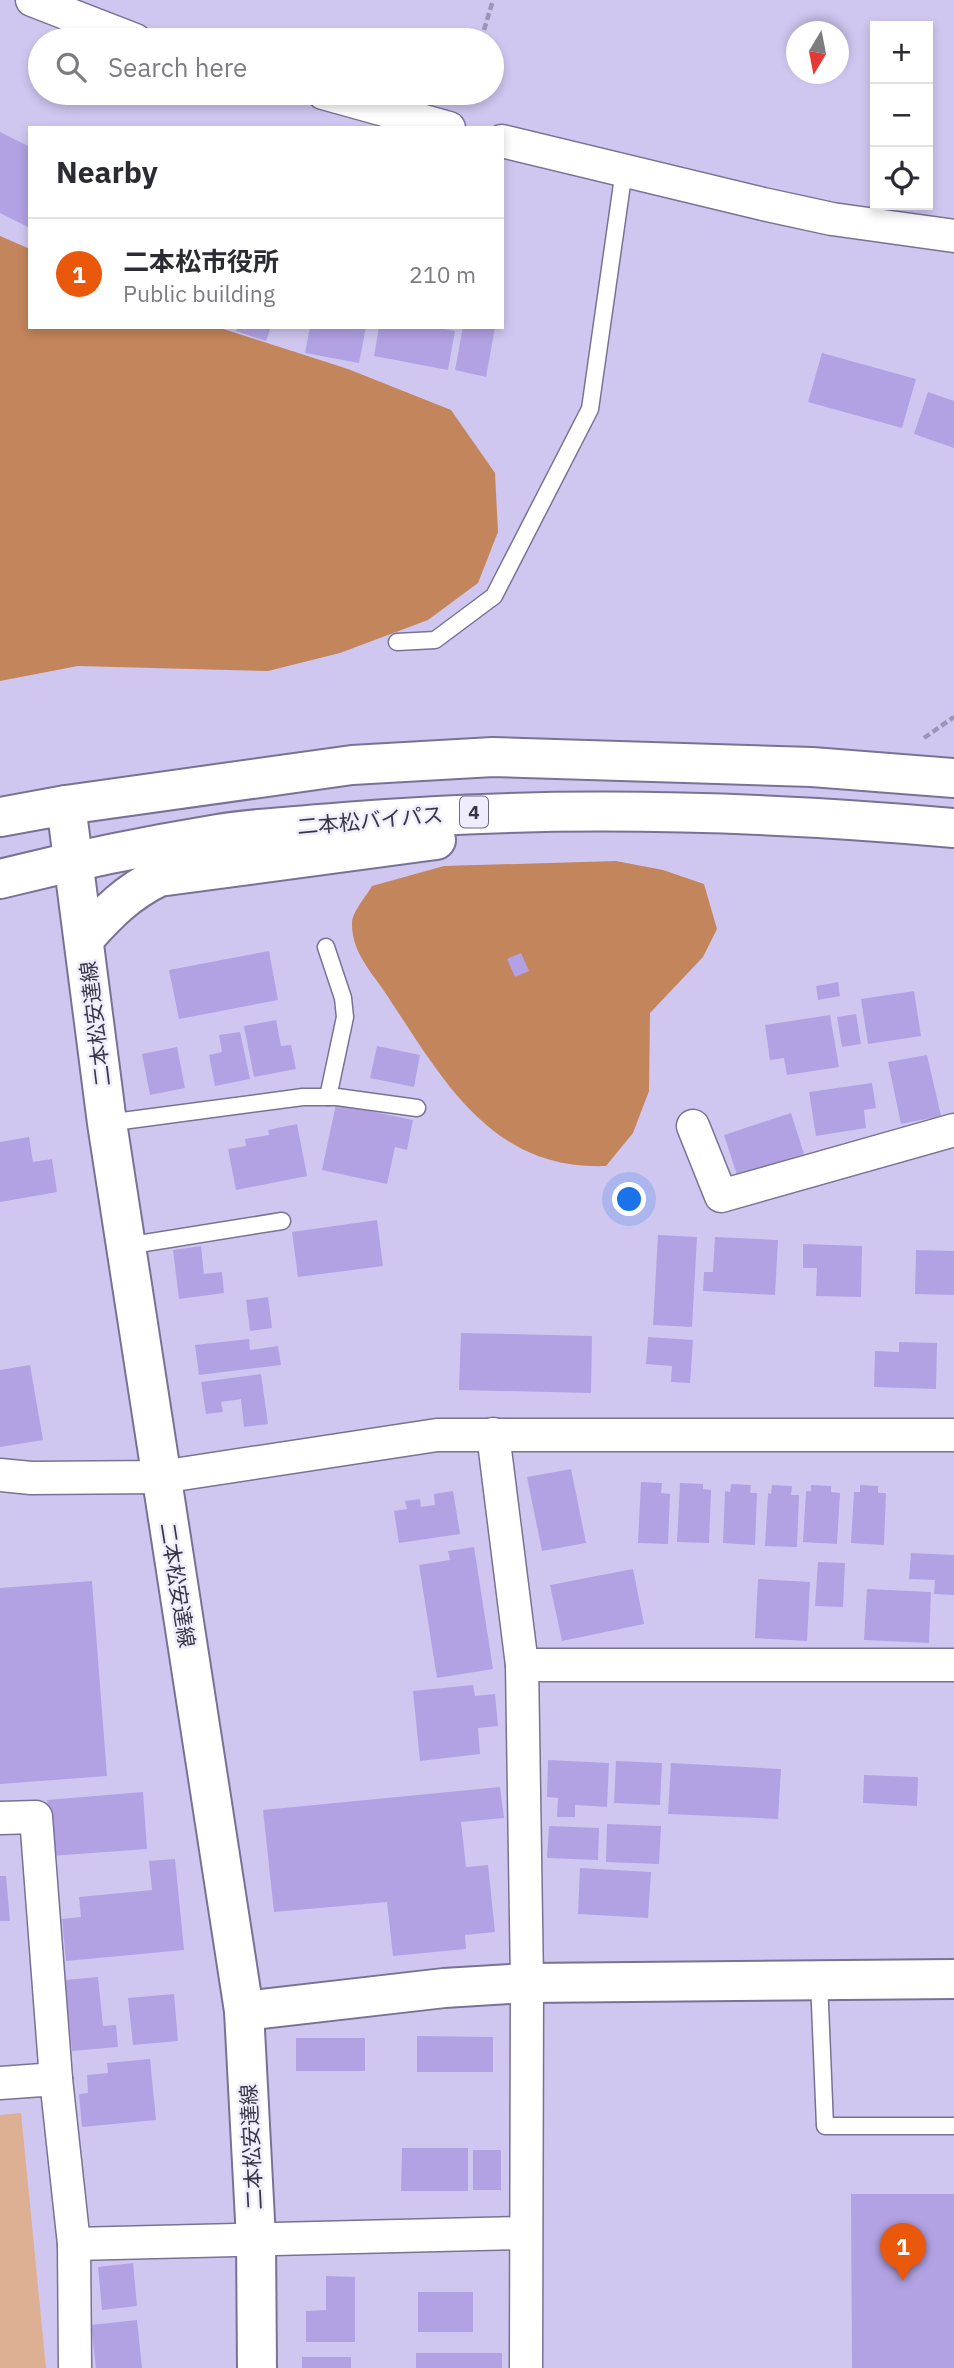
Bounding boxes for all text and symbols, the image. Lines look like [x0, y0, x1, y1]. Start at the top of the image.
north arrow [786, 21, 849, 84]
map controls [870, 21, 933, 210]
button: + [870, 21, 933, 84]
search box [28, 28, 504, 105]
icon: search [52, 48, 90, 86]
text: Search here [108, 50, 247, 84]
button: − [870, 84, 933, 147]
button: locate [870, 147, 933, 210]
text: Nearby [56, 152, 158, 191]
text: 二本松市役所 [123, 244, 279, 278]
text: 1 [72, 259, 86, 289]
text: 210 m [409, 259, 476, 289]
text: Public building [123, 278, 275, 308]
road number: 4 [460, 796, 488, 828]
street label: 二本松バイパス [296, 800, 444, 840]
street label: 二本松安達線 [73, 960, 117, 1088]
your location [612, 1182, 646, 1216]
street label: 二本松安達線 [154, 1521, 202, 1649]
street label: 二本松安達線 [234, 2083, 268, 2211]
pin: 1 [880, 2223, 926, 2281]

